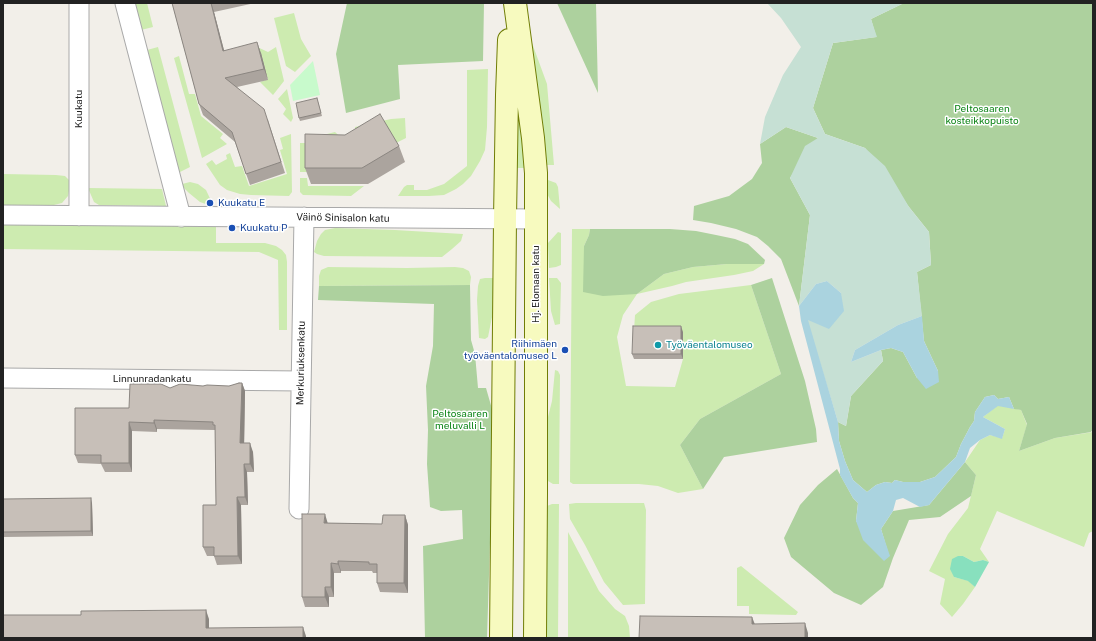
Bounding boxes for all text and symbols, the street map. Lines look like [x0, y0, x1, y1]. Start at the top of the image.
street label: Kuukatu [73, 90, 85, 128]
park label: Peltosaaren kosteikkopuisto [945, 103, 1019, 126]
place label: Kuukatu E [218, 197, 265, 209]
marker: Kuukatu E [205, 198, 215, 208]
street label: Väinö Sinisalon katu [296, 211, 390, 225]
place label: Kuukatu P [240, 222, 287, 234]
marker: Kuukatu P [227, 223, 237, 233]
street label: Hj. Elomaan katu [530, 245, 542, 323]
street label: Merkuriuksenkatu [294, 321, 308, 405]
place label: Riihimäen työväentalomuseo L [464, 338, 557, 362]
place label: Työväentalomuseo [666, 339, 753, 351]
marker: Työväentalomuseo [653, 340, 663, 350]
marker: Riihimäen työväentalomuseo L [560, 345, 570, 355]
street label: Linnunradankatu [113, 373, 191, 385]
park label: Peltosaaren meluvalli L [432, 408, 488, 432]

